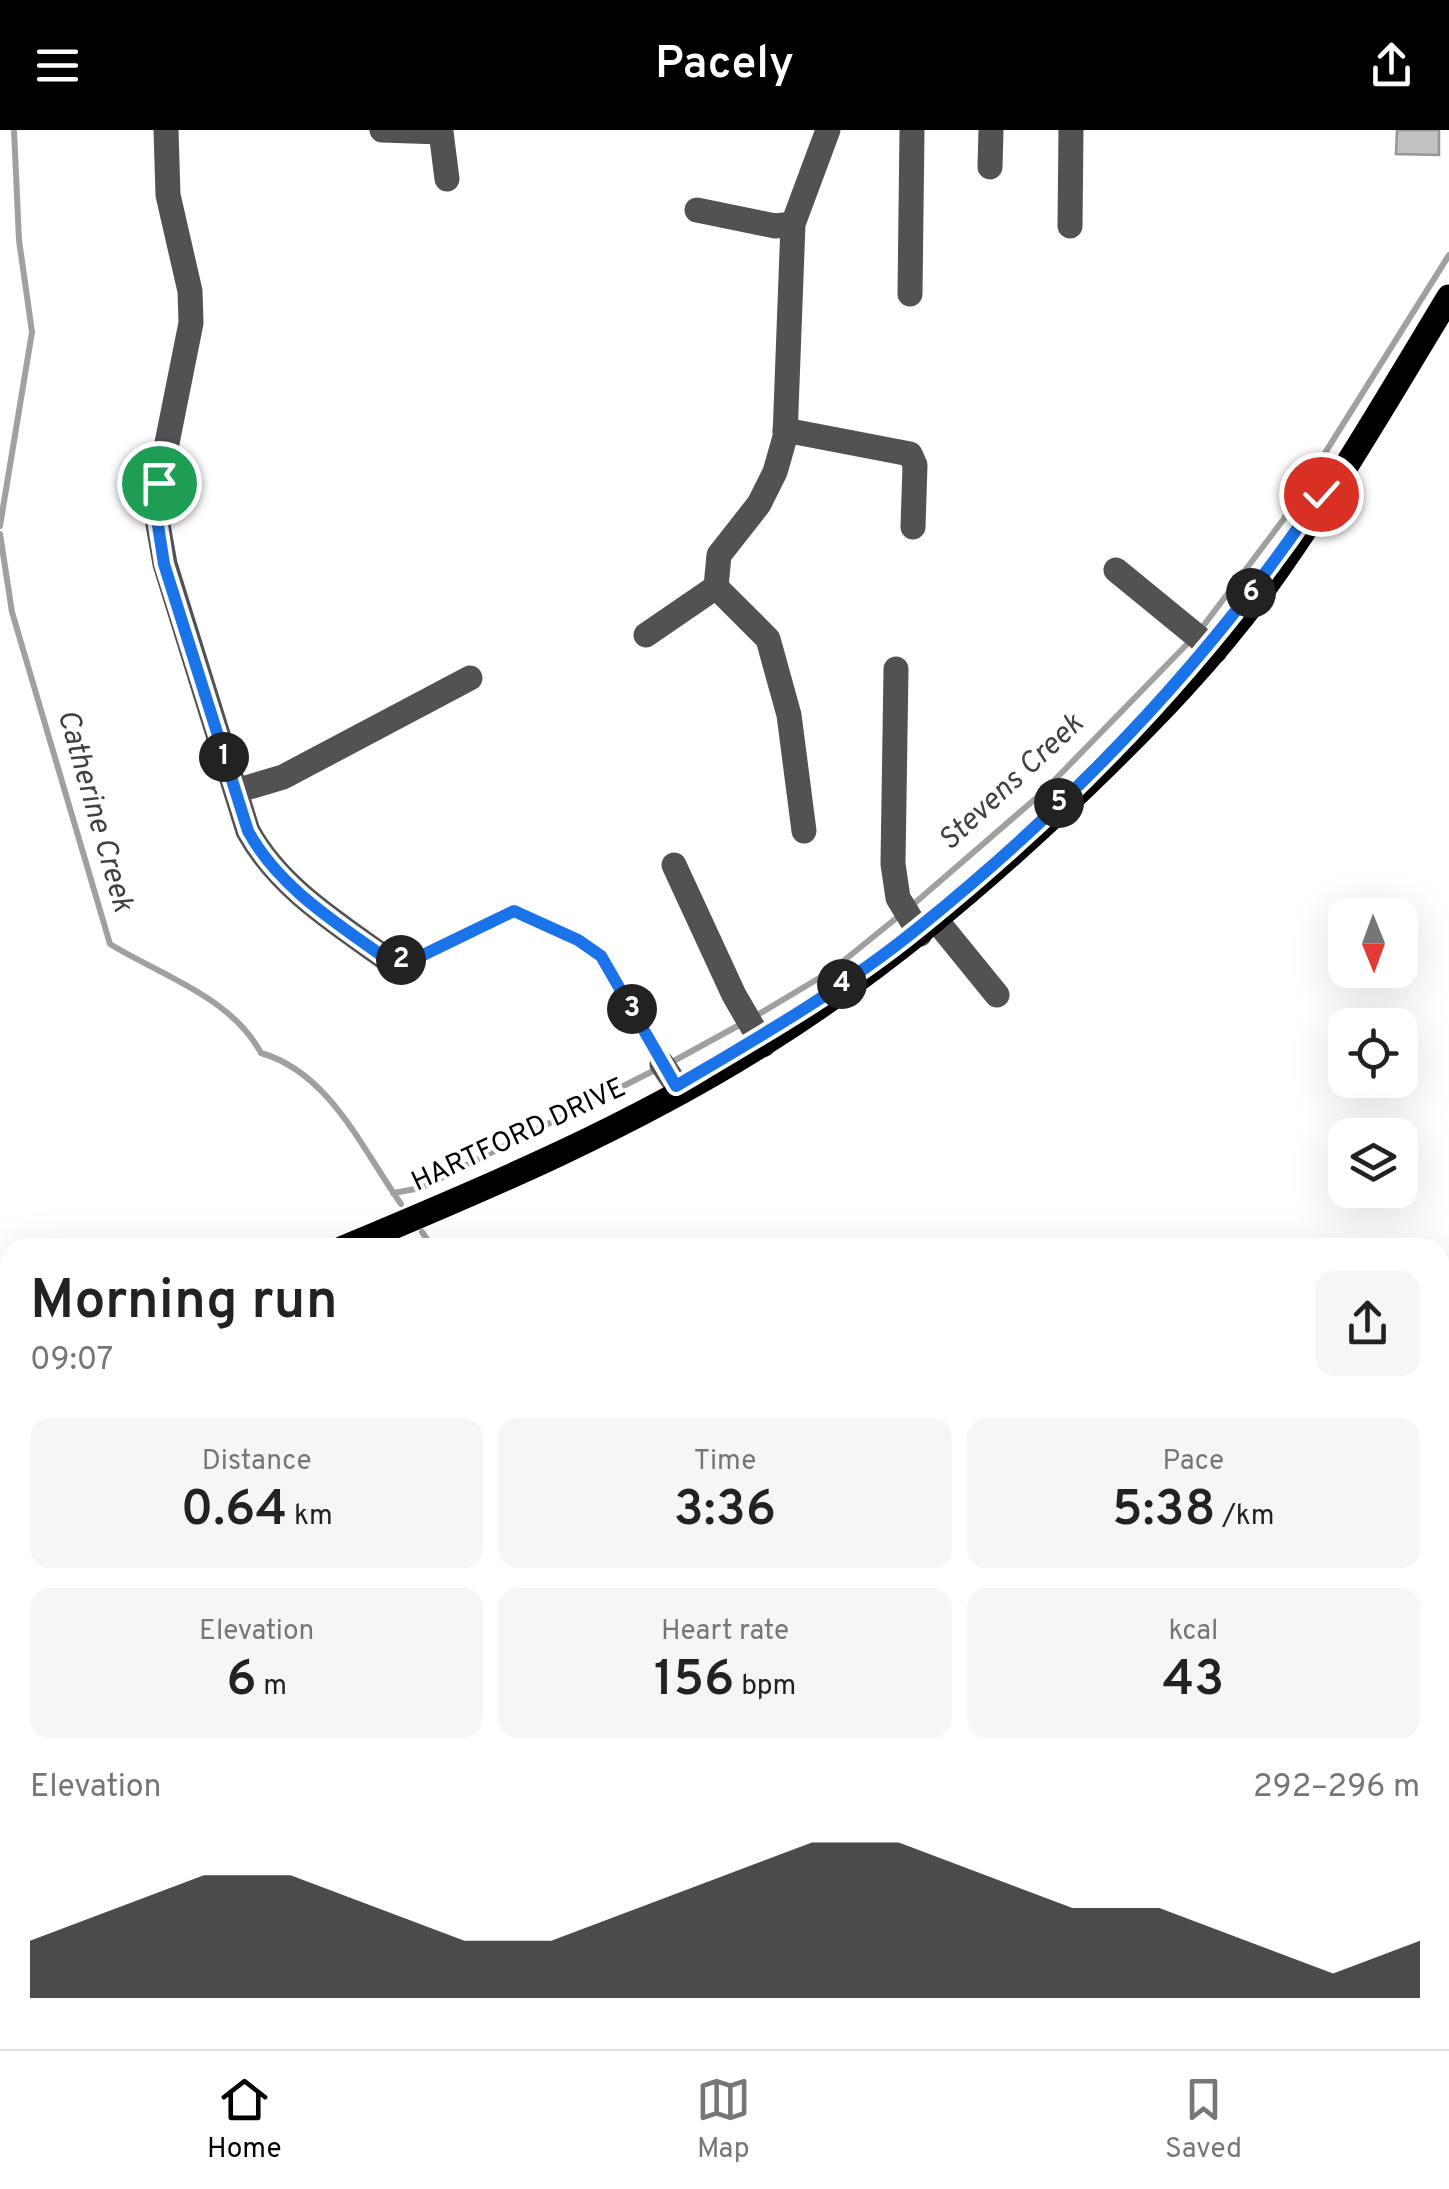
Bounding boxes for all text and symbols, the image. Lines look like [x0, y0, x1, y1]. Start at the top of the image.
text: Pacely [655, 37, 794, 94]
icon: menu [30, 38, 85, 93]
icon: share [1364, 38, 1419, 93]
pin [117, 441, 202, 526]
pin [1279, 452, 1364, 537]
icon: arrive [132, 456, 187, 511]
icon: check [1294, 467, 1349, 522]
pin: 6 [1226, 568, 1276, 618]
text: 6 [1242, 575, 1260, 611]
water label: Catherine Creek [47, 706, 141, 917]
water label: Stevens Creek [932, 706, 1093, 859]
pin: 1 [199, 732, 249, 782]
text: 1 [218, 739, 230, 775]
pin: 5 [1034, 778, 1084, 828]
text: 5 [1050, 785, 1068, 821]
north arrow [1328, 898, 1418, 988]
map controls [1328, 898, 1418, 1208]
pin: 2 [376, 935, 426, 985]
text: 2 [392, 942, 410, 978]
pin: 4 [817, 959, 867, 1009]
text: 4 [833, 966, 851, 1002]
pin: 3 [607, 984, 657, 1034]
text: 3 [624, 991, 640, 1027]
button: locate [1328, 1008, 1418, 1098]
street label: HARTFORD DRIVE [406, 1071, 632, 1201]
button: layers [1328, 1118, 1418, 1208]
text: Morning run [30, 1268, 338, 1338]
button: share [1315, 1271, 1420, 1376]
text: 09:07 [30, 1341, 113, 1381]
text: Distance [202, 1444, 312, 1480]
text: Time [694, 1444, 756, 1480]
text: Pace [1163, 1444, 1224, 1480]
text: 0.64 [181, 1480, 287, 1543]
text: 3:36 [674, 1480, 776, 1543]
text: 5:38 [1112, 1480, 1216, 1543]
text: km [287, 1499, 333, 1535]
text: /km [1216, 1499, 1275, 1535]
text: Elevation [199, 1614, 314, 1650]
text: Heart rate [661, 1614, 789, 1650]
text: kcal [1168, 1614, 1218, 1650]
text: 6 [226, 1650, 257, 1713]
text: 156 [654, 1650, 735, 1713]
text: 43 [1162, 1650, 1224, 1713]
text: m [257, 1669, 287, 1705]
text: bpm [735, 1669, 796, 1705]
text: Elevation [30, 1768, 162, 1808]
text: 292–296 m [1253, 1768, 1420, 1808]
tab: Home [207, 2072, 281, 2168]
tab: Map [696, 2072, 751, 2168]
tab: Saved [1165, 2072, 1242, 2168]

